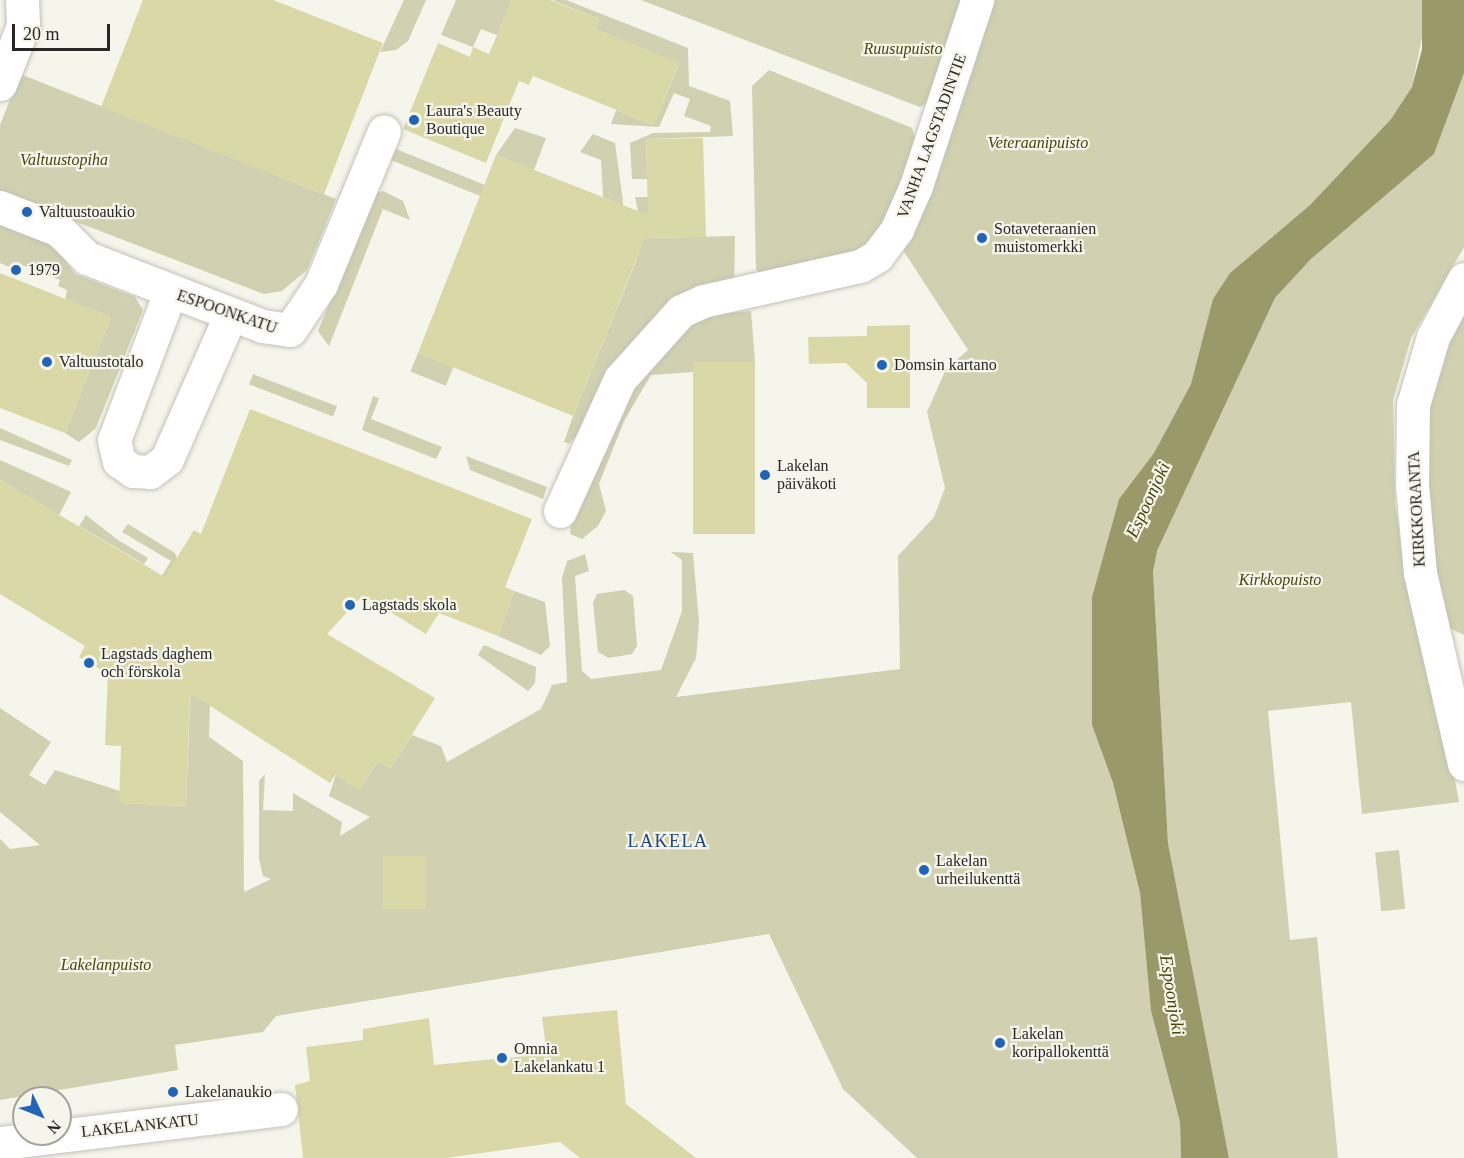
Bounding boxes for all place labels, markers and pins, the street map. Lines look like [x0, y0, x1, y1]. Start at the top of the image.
place label: Laura's Beauty Boutique [426, 101, 522, 139]
marker: Laura's Beauty Boutique [407, 113, 421, 127]
place label: Valtuustoaukio [39, 202, 135, 222]
marker: Valtuustoaukio [20, 205, 34, 219]
place label: Sotaveteraanien muistomerkki [994, 219, 1096, 257]
marker: Sotaveteraanien muistomerkki [975, 231, 989, 245]
place label: 1979 [28, 260, 60, 280]
marker: 1979 [9, 263, 23, 277]
place label: Valtuustotalo [59, 352, 143, 372]
marker: Valtuustotalo [40, 355, 54, 369]
place label: Domsin kartano [894, 355, 997, 375]
marker: Domsin kartano [875, 358, 889, 372]
place label: Lakelan päiväkoti [777, 456, 837, 494]
marker: Lakelan päiväkoti [758, 468, 772, 482]
place label: Lagstads skola [362, 595, 457, 615]
marker: Lagstads skola [343, 598, 357, 612]
place label: Lagstads daghem och förskola [101, 644, 213, 682]
marker: Lagstads daghem och förskola [82, 656, 96, 670]
place label: Lakelan urheilukenttä [936, 851, 1020, 889]
marker: Lakelan urheilukenttä [917, 863, 931, 877]
place label: Lakelan koripallokenttä [1012, 1024, 1109, 1062]
marker: Lakelan koripallokenttä [993, 1036, 1007, 1050]
place label: Omnia Lakelankatu 1 [514, 1039, 605, 1077]
marker: Omnia Lakelankatu 1 [495, 1051, 509, 1065]
place label: Lakelanaukio [185, 1082, 272, 1102]
marker: Lakelanaukio [166, 1085, 180, 1099]

